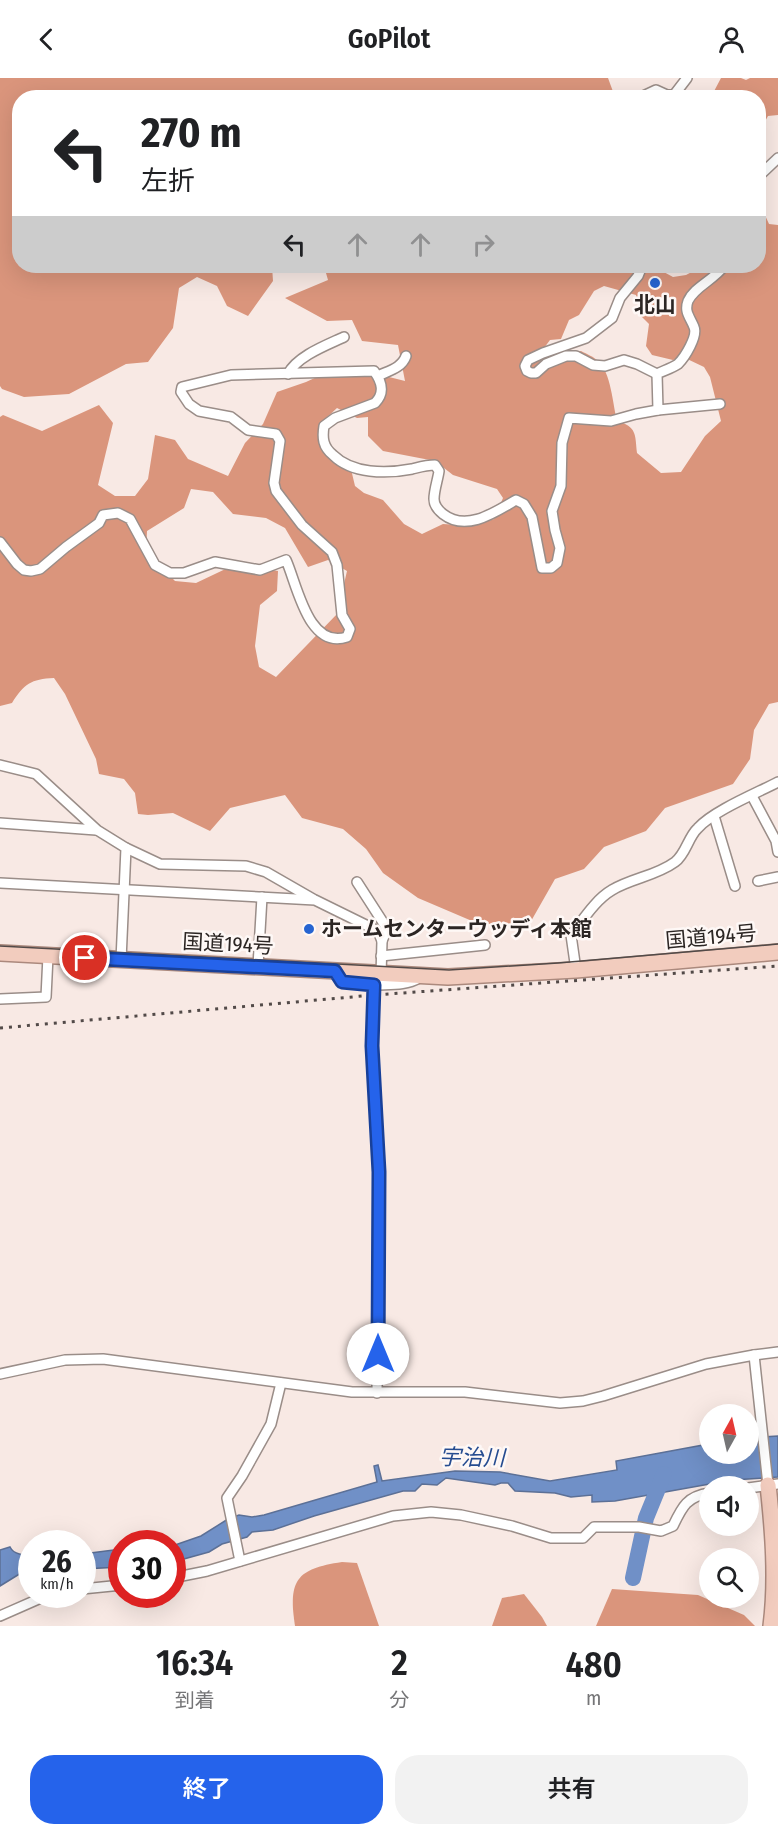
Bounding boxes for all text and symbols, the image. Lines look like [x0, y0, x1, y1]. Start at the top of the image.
icon: back [30, 23, 63, 56]
text: GoPilot [348, 23, 430, 55]
icon: person [715, 23, 748, 56]
text: 270 m [141, 108, 241, 158]
icon: left [42, 114, 120, 192]
text: 左折 [141, 165, 195, 197]
icon: left [278, 228, 311, 261]
icon: ahead [341, 228, 374, 261]
icon: ahead [404, 228, 437, 261]
icon: right [467, 228, 500, 261]
marker: 北山 [648, 276, 662, 290]
place label: 北山 [634, 292, 676, 318]
place label: ホームセンターウッディ本館 [321, 916, 592, 942]
street label: 国道194号 [664, 920, 758, 954]
marker: ホームセンターウッディ本館 [302, 922, 316, 936]
street label: 国道194号 [182, 929, 274, 959]
pin [59, 932, 110, 983]
icon: arrive [68, 941, 101, 974]
position arrow [346, 1322, 410, 1386]
north arrow [699, 1404, 759, 1464]
map controls [699, 1404, 759, 1608]
water label: 宇治川 [439, 1443, 507, 1472]
button: sound [699, 1476, 759, 1536]
speed limit sign: 30 [108, 1530, 186, 1608]
text: 26 [42, 1544, 72, 1580]
button: search [699, 1548, 759, 1608]
text: km/h [40, 1575, 74, 1593]
text: 16:34 [156, 1641, 233, 1685]
text: 2 [391, 1641, 408, 1685]
text: 480 [565, 1643, 622, 1687]
text: m [586, 1686, 601, 1710]
text: 到着 [175, 1688, 215, 1712]
text: 分 [389, 1688, 409, 1712]
button: 終了 [30, 1755, 383, 1824]
button: 共有 [395, 1755, 748, 1824]

